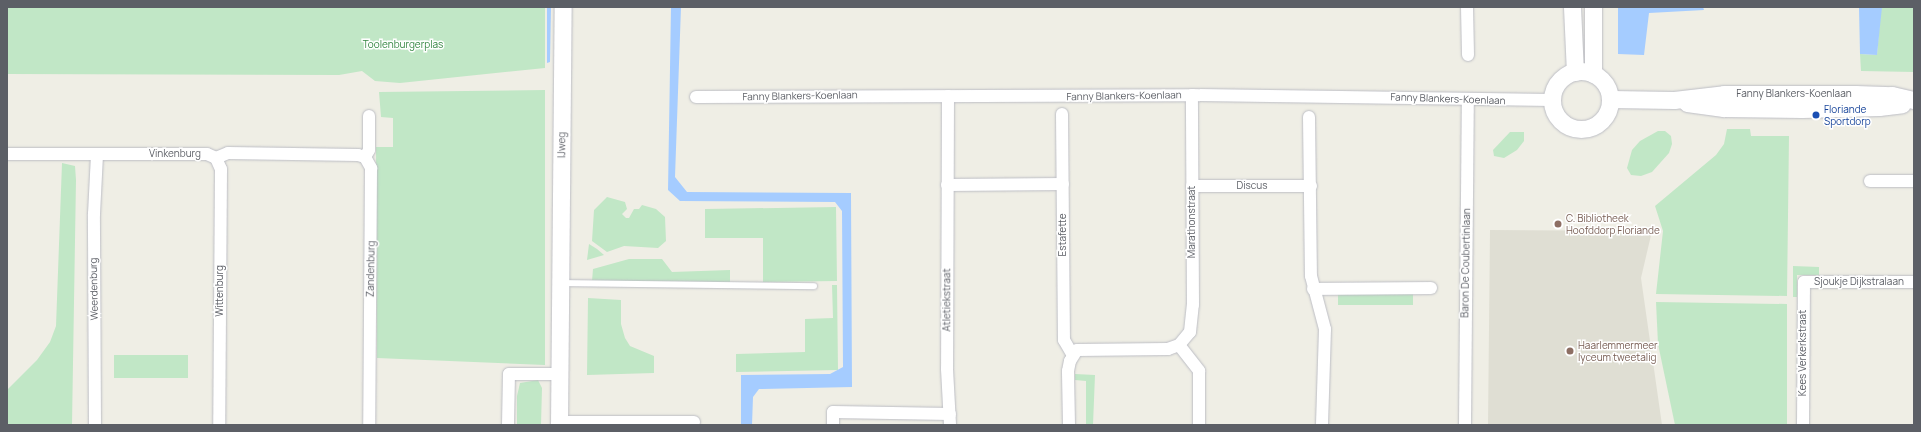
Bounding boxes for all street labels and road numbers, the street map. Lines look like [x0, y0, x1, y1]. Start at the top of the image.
street label: Fanny Blankers-Koenlaan [1736, 88, 1852, 100]
street label: Fanny Blankers-Koenlaan [742, 89, 858, 103]
street label: Fanny Blankers-Koenlaan [1066, 89, 1182, 103]
street label: Fanny Blankers-Koenlaan [1390, 91, 1506, 107]
street label: IJweg [556, 132, 568, 158]
street label: Vinkenburg [149, 148, 201, 160]
street label: Discus [1236, 180, 1268, 192]
street label: Marathonstraat [1186, 186, 1198, 258]
street label: Baron De Coubertinlaan [1459, 208, 1473, 318]
street label: Estafette [1057, 214, 1069, 256]
street label: Zandenburg [365, 241, 377, 297]
street label: Weerdenburg [87, 258, 101, 320]
street label: Wittenburg [214, 265, 226, 317]
street label: Atletiekstraat [941, 268, 953, 332]
street label: Sjoukje Dijkstralaan [1814, 276, 1904, 288]
street label: Kees Verkerkstraat [1797, 310, 1809, 396]

